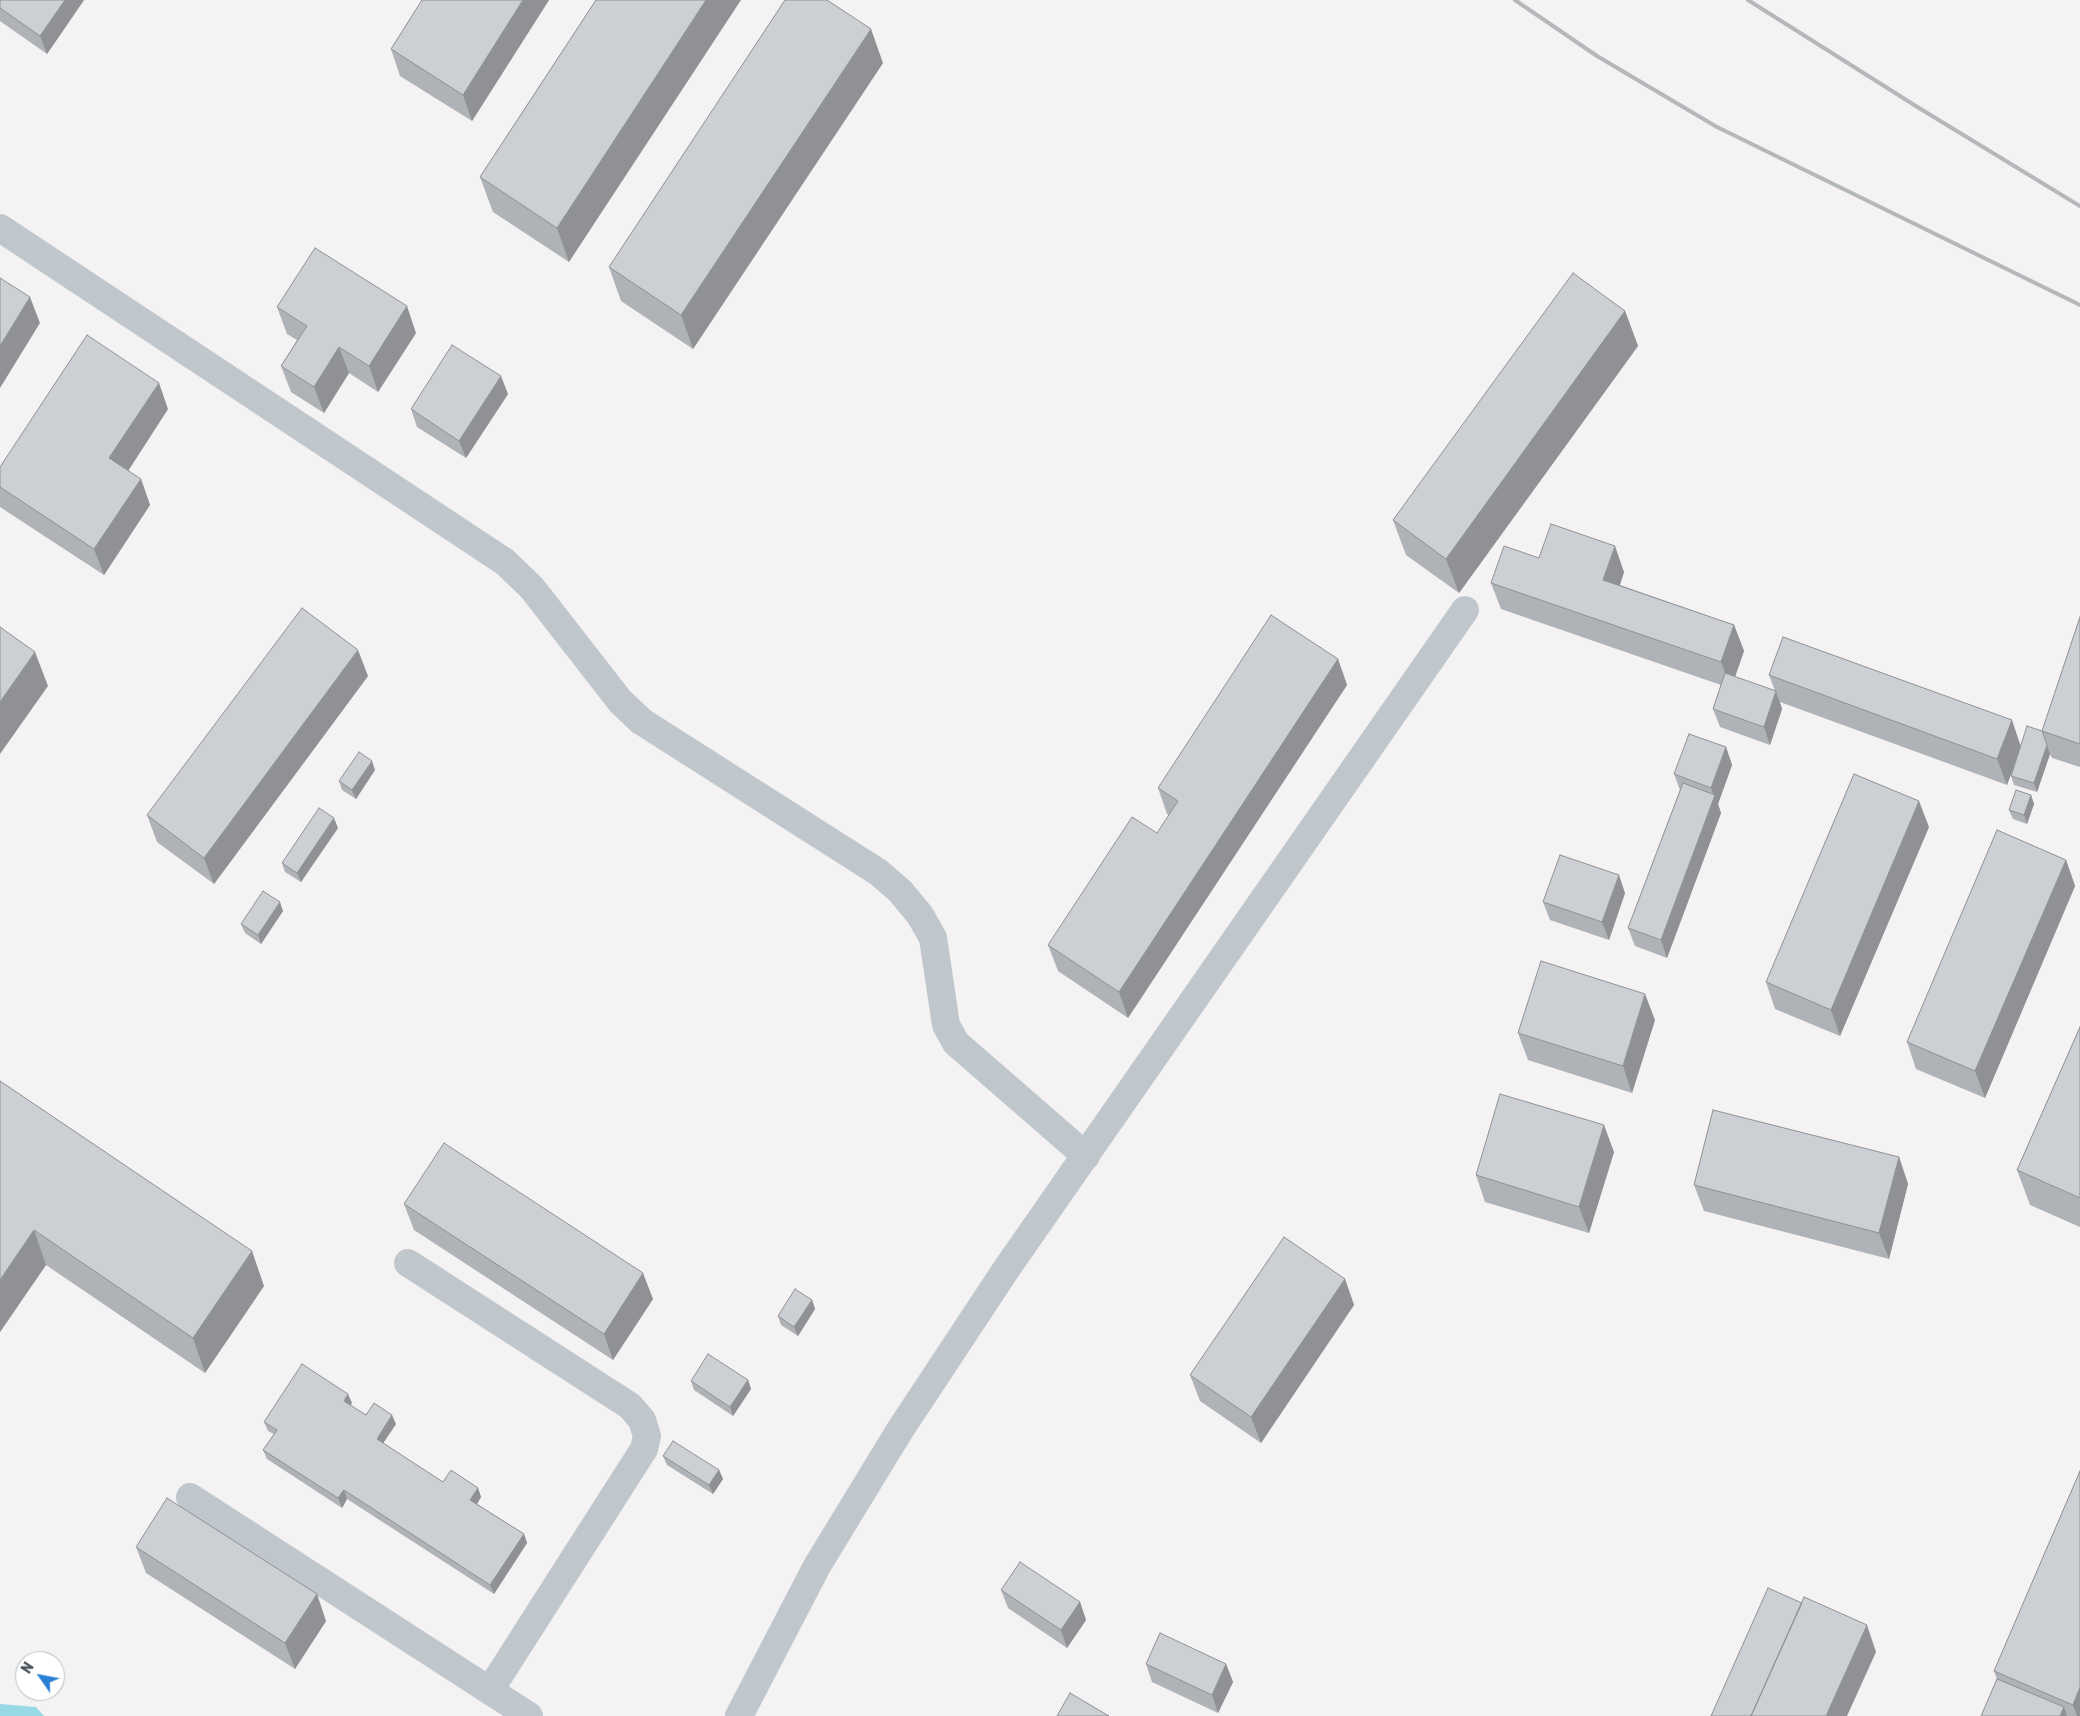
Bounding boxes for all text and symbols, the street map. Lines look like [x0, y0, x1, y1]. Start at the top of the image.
north arrow [15, 1651, 65, 1701]
text: N [18, 1659, 38, 1677]

